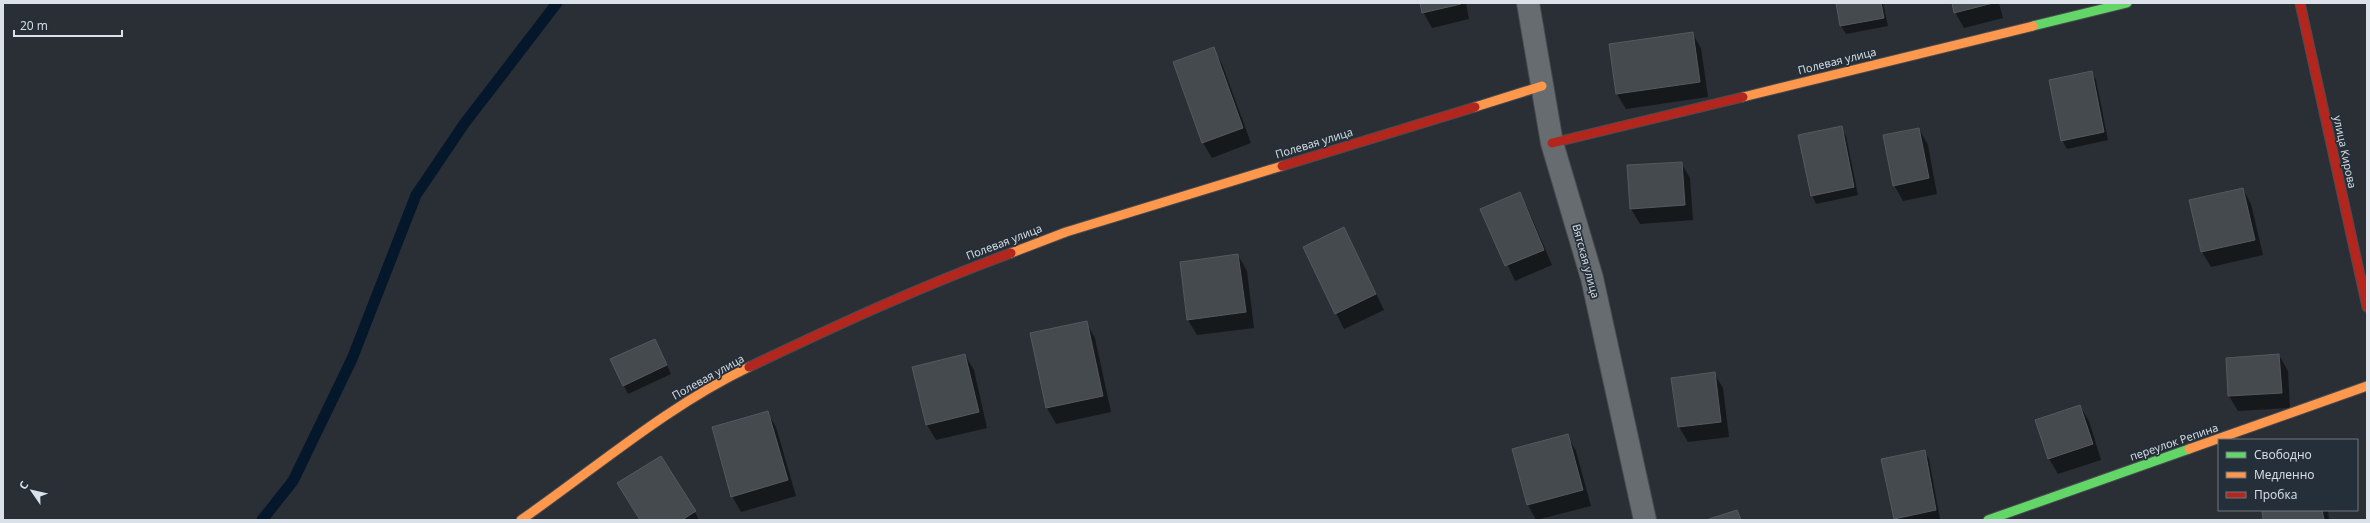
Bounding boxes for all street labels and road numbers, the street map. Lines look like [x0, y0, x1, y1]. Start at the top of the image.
street label: Полевая улица [1796, 44, 1878, 78]
street label: улица Кирова [2330, 114, 2361, 190]
street label: Полевая улица [1273, 124, 1354, 161]
street label: Полевая улица [964, 220, 1044, 263]
street label: Вятская улица [1569, 222, 1604, 300]
street label: Полевая улица [669, 351, 747, 403]
street label: переулок Репина [2128, 419, 2220, 464]

